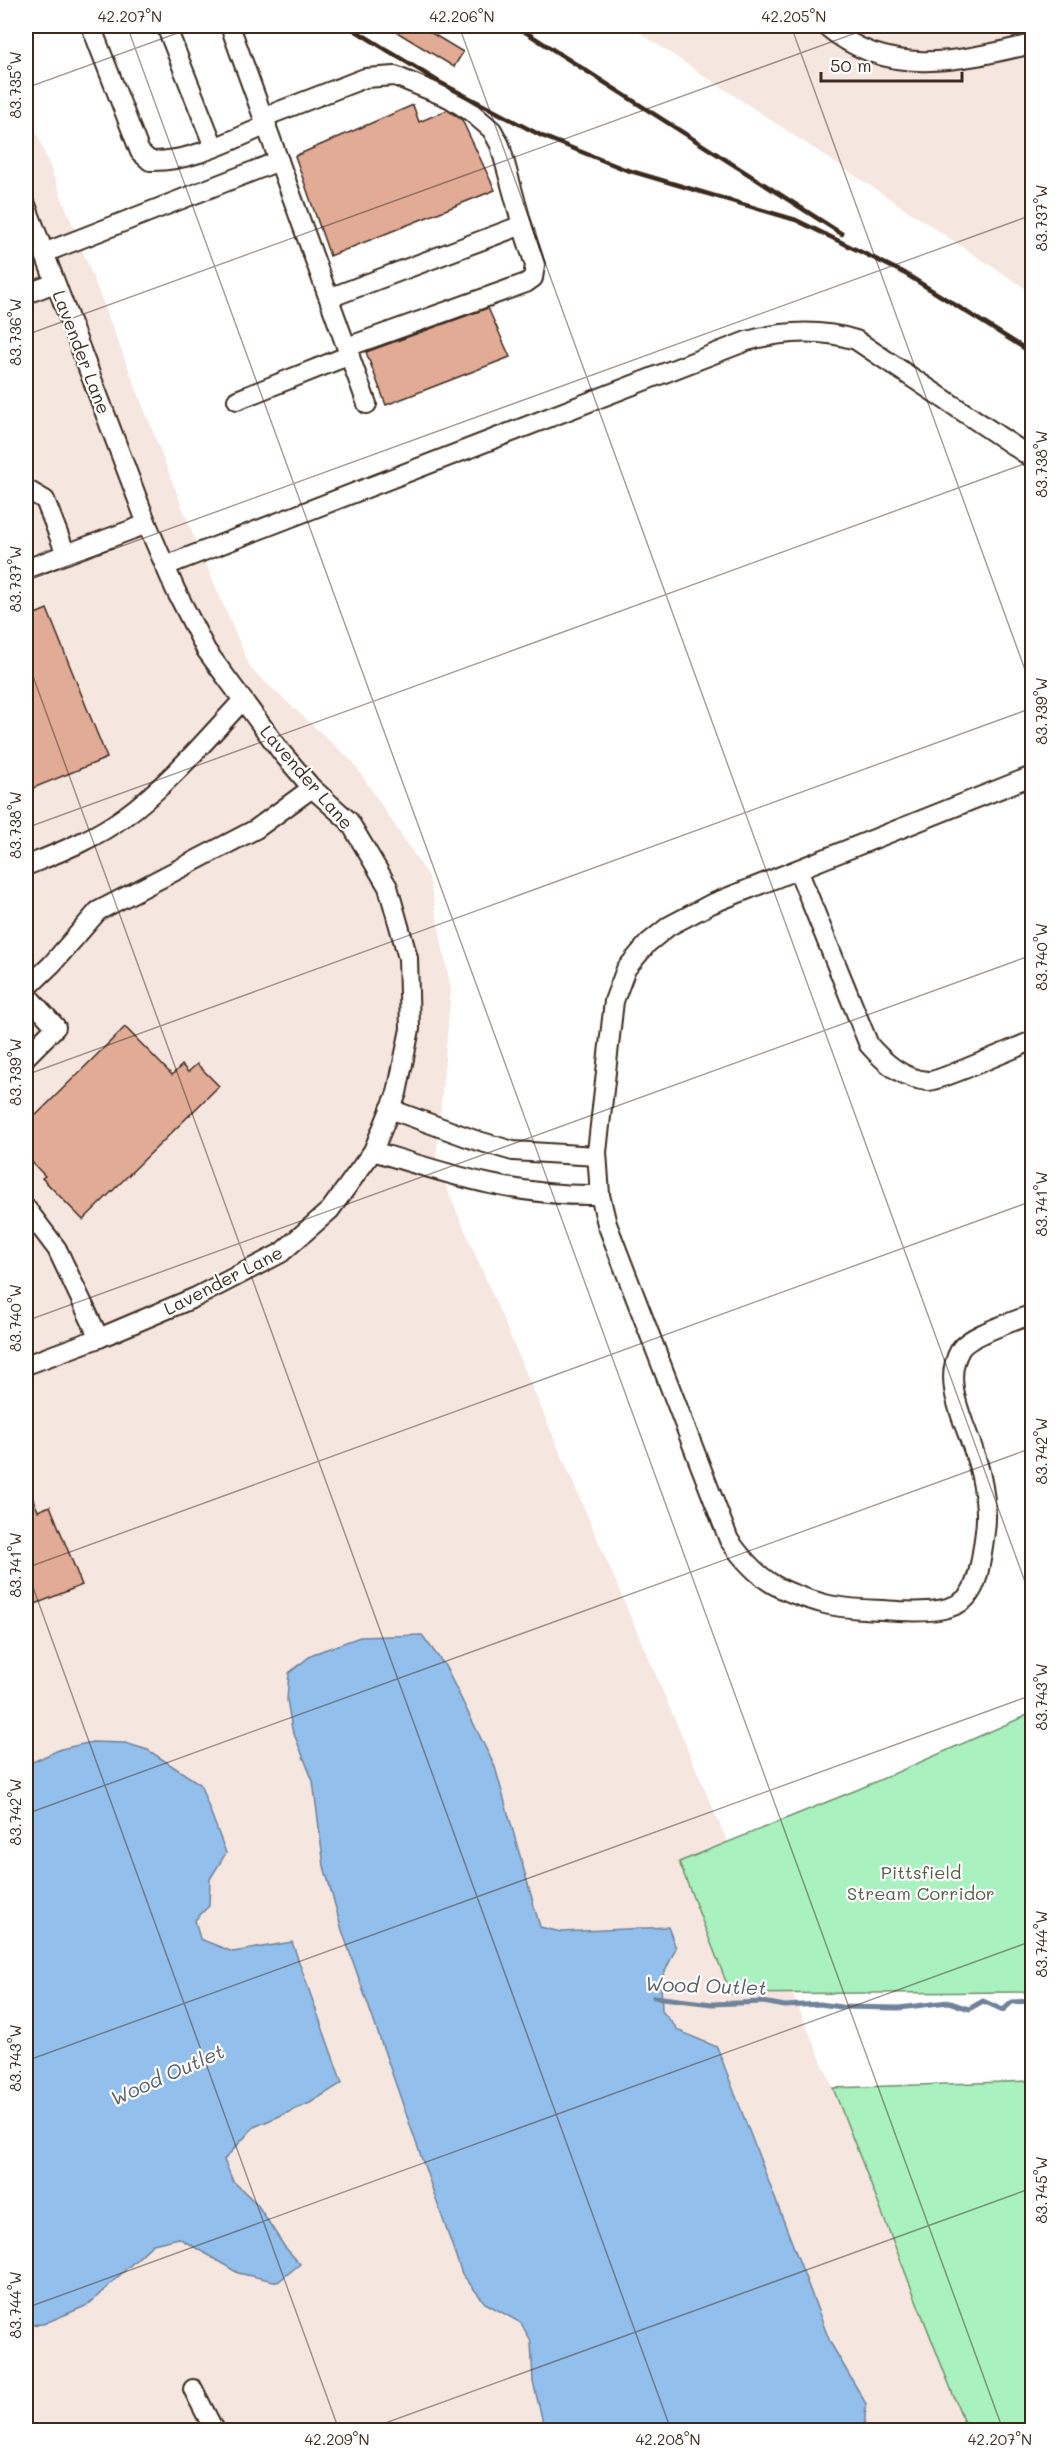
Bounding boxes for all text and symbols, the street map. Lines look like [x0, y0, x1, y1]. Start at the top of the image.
text: 42.207°N [98, 6, 162, 26]
text: 42.206°N [429, 6, 495, 26]
text: 42.205°N [762, 6, 826, 26]
scale bar [821, 45, 962, 83]
text: 83.735°W [5, 51, 25, 119]
text: 50 m [830, 53, 872, 77]
text: 83.737°W [1031, 185, 1051, 251]
street label: Lavender Lane [47, 287, 117, 417]
text: 83.736°W [5, 298, 25, 366]
text: 83.738°W [1031, 430, 1051, 498]
text: 83.737°W [5, 546, 25, 612]
text: 83.739°W [1031, 677, 1051, 745]
street label: Lavender Lane [255, 720, 359, 834]
text: 83.738°W [5, 791, 25, 859]
text: 83.740°W [1031, 923, 1051, 991]
text: 83.739°W [5, 1038, 25, 1106]
text: 83.741°W [1031, 1171, 1051, 1237]
street label: Lavender Lane [159, 1240, 287, 1320]
text: 83.740°W [5, 1284, 25, 1352]
text: 83.742°W [1031, 1418, 1051, 1484]
text: 83.741°W [5, 1532, 25, 1598]
text: 83.743°W [1031, 1663, 1051, 1731]
text: 83.742°W [5, 1779, 25, 1845]
park label: Pittsfield Stream Corridor [847, 1860, 995, 1905]
text: 83.744°W [1031, 1910, 1051, 1978]
water label: Wood Outlet [645, 1970, 767, 2000]
text: 83.743°W [5, 2024, 25, 2092]
water label: Wood Outlet [106, 2037, 228, 2111]
text: 83.745°W [1031, 2156, 1051, 2224]
text: 83.744°W [5, 2271, 25, 2339]
text: 42.209°N [305, 2429, 369, 2449]
text: 42.208°N [635, 2429, 701, 2449]
text: 42.207°N [968, 2429, 1032, 2449]

